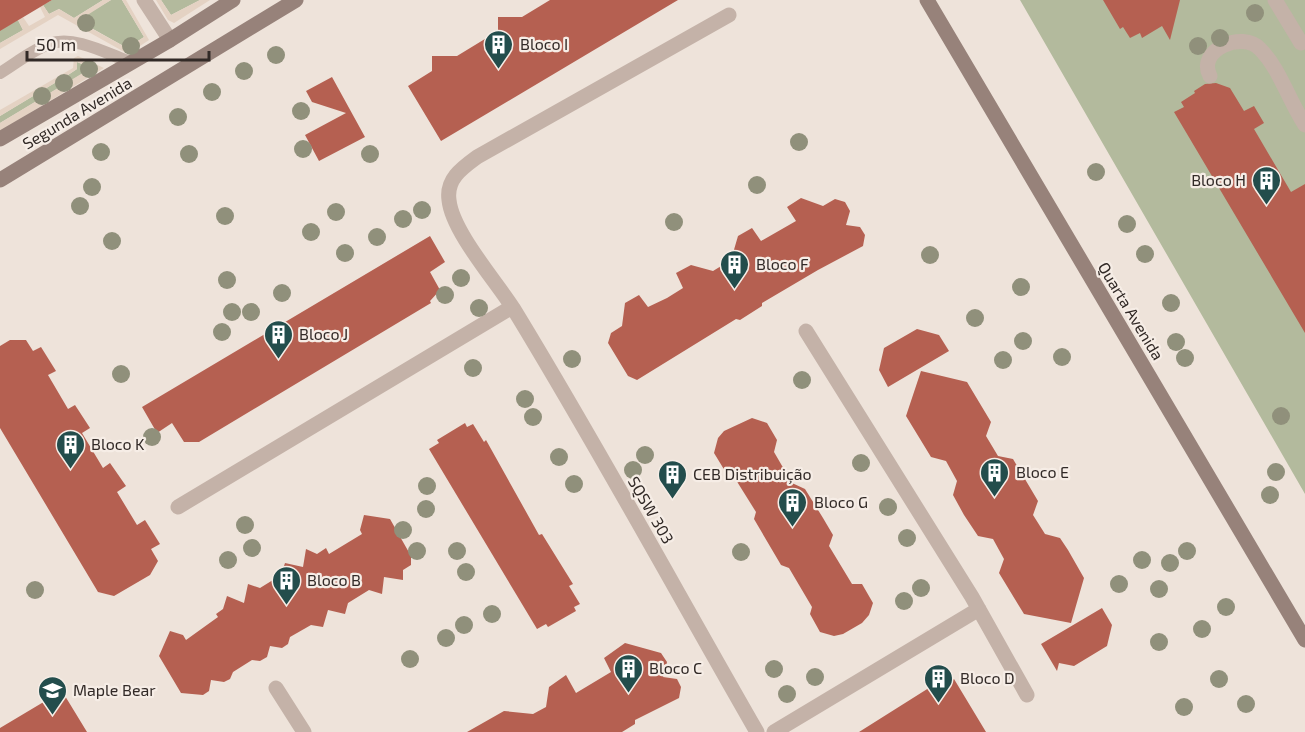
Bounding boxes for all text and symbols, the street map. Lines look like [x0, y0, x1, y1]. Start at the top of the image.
scale bar [27, 24, 208, 62]
building icon: Bloco I [483, 28, 515, 70]
text: 50 m [36, 33, 76, 55]
place label: Bloco I [520, 34, 568, 53]
street label: Segunda Avenida [19, 73, 135, 153]
building icon: Bloco H [1251, 164, 1283, 206]
place label: Bloco H [1191, 170, 1246, 189]
building icon: Bloco F [719, 248, 751, 290]
place label: Bloco F [756, 254, 809, 273]
street label: Quarta Avenida [1094, 258, 1168, 364]
building icon: Bloco J [262, 318, 294, 360]
place label: Bloco J [299, 324, 348, 343]
building icon: Bloco K [54, 428, 86, 470]
place label: Bloco K [91, 434, 145, 453]
building icon: Bloco E [979, 456, 1011, 498]
building icon: CEB Distribuição [656, 458, 688, 500]
place label: Bloco E [1016, 462, 1069, 481]
place label: CEB Distribuição [693, 464, 812, 484]
street label: SQSW 303 [624, 473, 678, 547]
building icon: Bloco G [777, 486, 809, 528]
place label: Bloco G [814, 492, 868, 511]
building icon: Bloco B [270, 564, 302, 606]
place label: Bloco B [307, 570, 361, 589]
building icon: Bloco C [612, 652, 644, 694]
place label: Bloco C [649, 658, 702, 677]
building icon: Bloco D [923, 662, 955, 704]
place label: Bloco D [960, 668, 1015, 687]
school or university icon: Maple Bear [36, 674, 68, 716]
place label: Maple Bear [73, 680, 156, 699]

